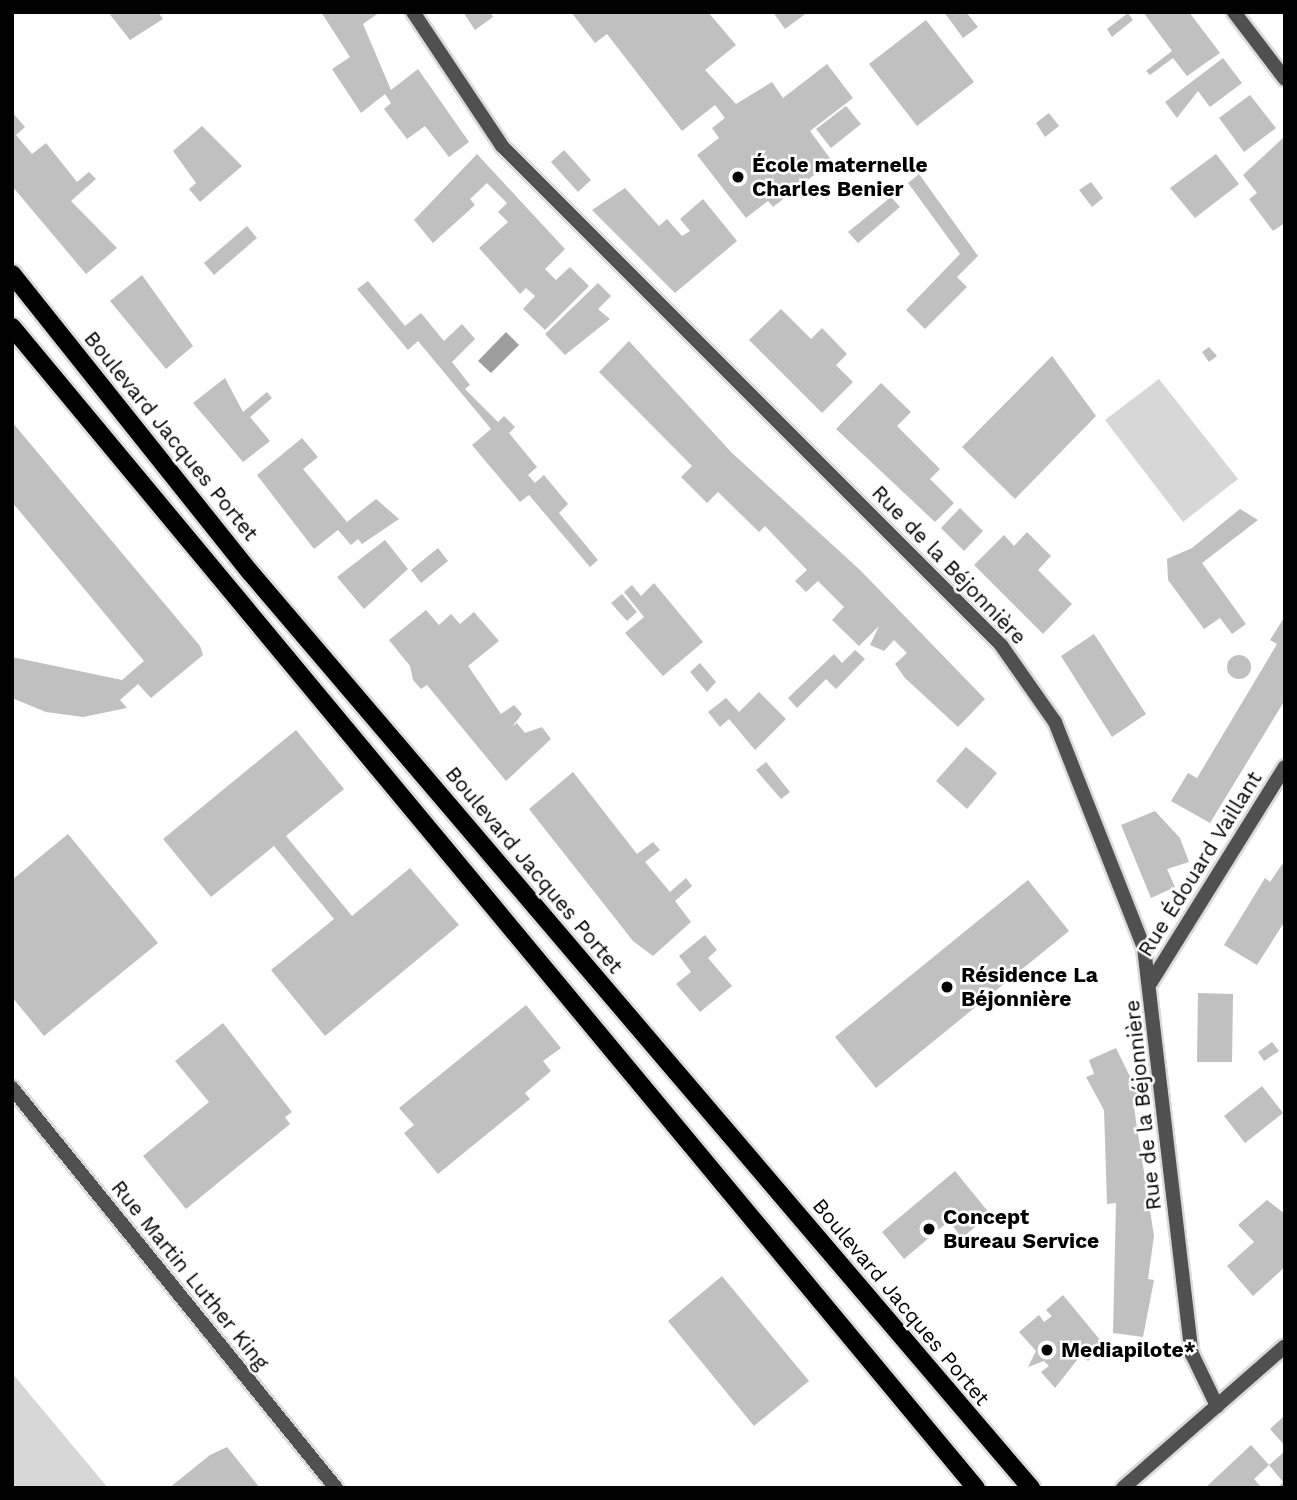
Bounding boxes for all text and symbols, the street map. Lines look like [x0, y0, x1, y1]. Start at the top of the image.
place label: École maternelle Charles Benier [752, 152, 928, 202]
marker: École maternelle Charles Benier [730, 169, 746, 185]
street label: Boulevard Jacques Portet [79, 326, 263, 546]
street label: Rue de la Béjonnière [866, 480, 1032, 650]
street label: Boulevard Jacques Portet [440, 761, 628, 979]
street label: Rue Édouard Vaillant [1133, 766, 1267, 962]
place label: Résidence La Béjonnière [961, 962, 1098, 1012]
marker: Résidence La Béjonnière [939, 979, 955, 995]
street label: Rue de la Béjonnière [1119, 998, 1167, 1212]
street label: Rue Martin Luther King [106, 1175, 274, 1375]
street label: Boulevard Jacques Portet [807, 1193, 995, 1411]
place label: Concept Bureau Service [943, 1204, 1099, 1254]
marker: Concept Bureau Service [921, 1221, 937, 1237]
place label: Mediapilote* [1061, 1337, 1196, 1363]
marker: Mediapilote* [1039, 1342, 1055, 1358]

